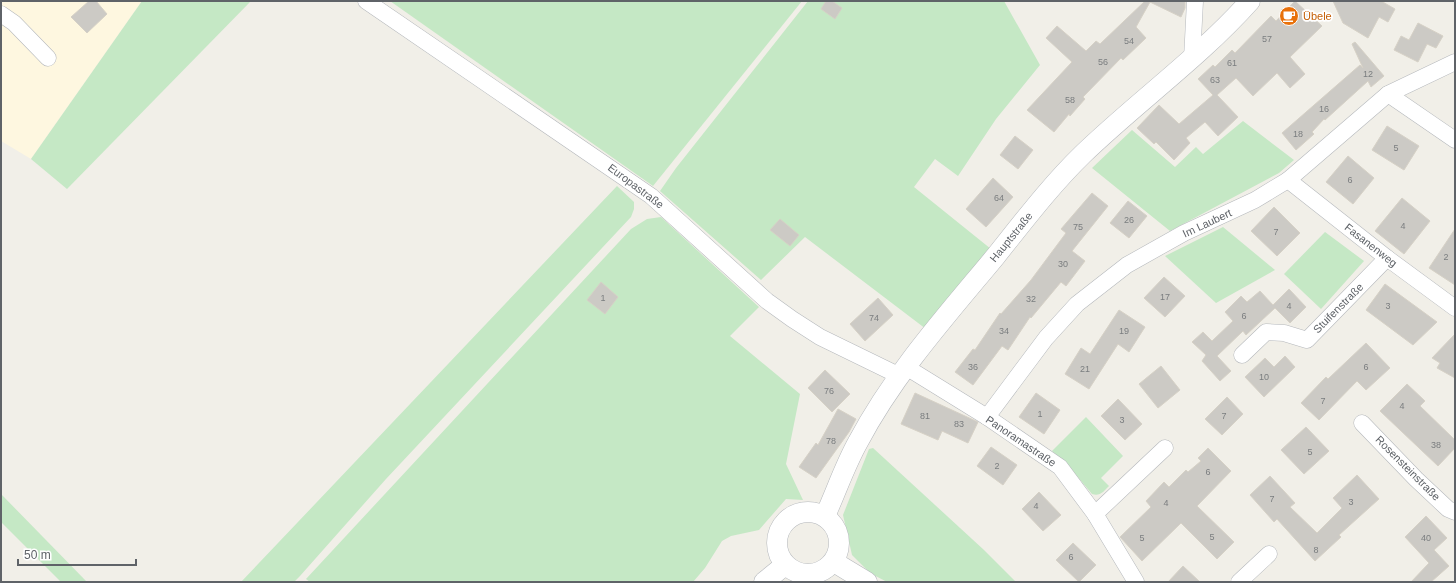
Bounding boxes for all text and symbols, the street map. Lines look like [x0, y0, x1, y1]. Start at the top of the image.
cafe icon: Übele [1278, 5, 1300, 27]
place label: Übele [1303, 10, 1332, 22]
house number: 57 [1262, 34, 1272, 44]
house number: 54 [1124, 36, 1134, 46]
house number: 56 [1098, 57, 1108, 67]
house number: 61 [1227, 58, 1237, 68]
house number: 12 [1363, 69, 1373, 79]
house number: 63 [1210, 75, 1220, 85]
house number: 58 [1065, 95, 1075, 105]
house number: 16 [1319, 104, 1329, 114]
house number: 18 [1293, 129, 1303, 139]
house number: 5 [1393, 143, 1399, 153]
street label: Europastraße [606, 161, 666, 211]
house number: 6 [1347, 175, 1353, 185]
house number: 64 [994, 193, 1004, 203]
street label: Im Laubert [1181, 206, 1233, 240]
street label: Hauptstraße [987, 210, 1035, 264]
house number: 26 [1124, 215, 1134, 225]
street label: Fasanenweg [1342, 221, 1400, 269]
house number: 4 [1400, 221, 1406, 231]
house number: 75 [1073, 222, 1083, 232]
house number: 7 [1273, 227, 1279, 237]
house number: 2 [1443, 252, 1449, 262]
house number: 30 [1058, 259, 1068, 269]
street label: Stuifenstraße [1311, 281, 1365, 335]
house number: 17 [1160, 292, 1170, 302]
house number: 1 [600, 293, 606, 303]
house number: 32 [1026, 294, 1036, 304]
house number: 4 [1286, 301, 1292, 311]
house number: 3 [1385, 301, 1391, 311]
house number: 6 [1241, 311, 1247, 321]
house number: 74 [869, 313, 879, 323]
house number: 34 [999, 326, 1009, 336]
house number: 19 [1119, 326, 1129, 336]
house number: 36 [968, 362, 978, 372]
house number: 6 [1363, 362, 1369, 372]
house number: 21 [1080, 364, 1090, 374]
house number: 10 [1259, 372, 1269, 382]
house number: 76 [824, 386, 834, 396]
house number: 7 [1320, 396, 1326, 406]
house number: 4 [1399, 401, 1405, 411]
house number: 1 [1037, 409, 1043, 419]
house number: 81 [920, 411, 930, 421]
house number: 7 [1221, 411, 1227, 421]
street label: Panoramastraße [984, 413, 1058, 469]
house number: 3 [1119, 415, 1125, 425]
house number: 83 [954, 419, 964, 429]
street label: Rosensteinstraße [1373, 433, 1443, 503]
house number: 78 [826, 436, 836, 446]
house number: 38 [1431, 440, 1441, 450]
house number: 5 [1307, 447, 1313, 457]
house number: 2 [994, 461, 1000, 471]
house number: 6 [1205, 467, 1211, 477]
house number: 7 [1269, 494, 1275, 504]
house number: 3 [1348, 497, 1354, 507]
house number: 4 [1163, 498, 1169, 508]
house number: 4 [1033, 501, 1039, 511]
house number: 5 [1209, 532, 1215, 542]
house number: 5 [1139, 533, 1145, 543]
house number: 40 [1421, 533, 1431, 543]
scale bar [18, 541, 136, 567]
house number: 8 [1313, 545, 1319, 555]
text: 50 m [24, 548, 51, 562]
house number: 6 [1068, 552, 1074, 562]

